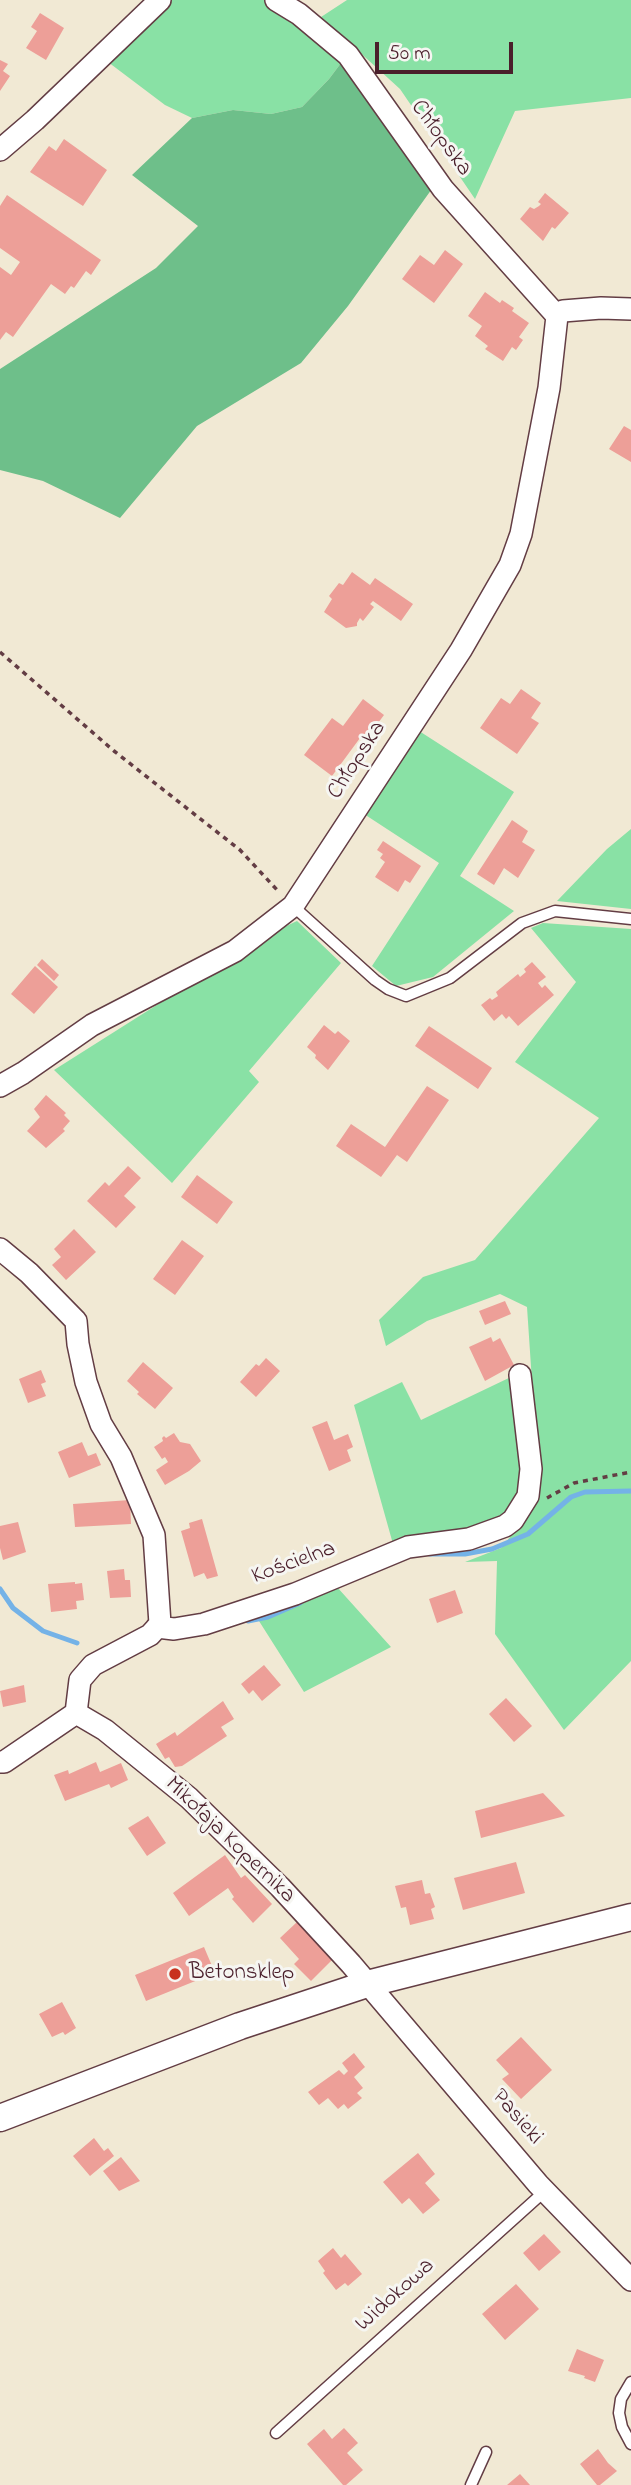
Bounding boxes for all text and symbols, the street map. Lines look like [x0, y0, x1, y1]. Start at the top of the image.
scale bar [379, 28, 517, 72]
text: 50 m [388, 39, 431, 69]
street label: Chłopska [403, 96, 477, 182]
street label: Chłopska [323, 717, 393, 805]
street label: Kościelna [248, 1536, 340, 1592]
street label: Mikołaja Kopernika [158, 1772, 300, 1910]
place label: Betonsklep [189, 1960, 294, 1988]
marker: Betonsklep [167, 1966, 183, 1982]
street label: Pasieki [484, 2085, 548, 2151]
street label: Widokowa [351, 2253, 441, 2339]

